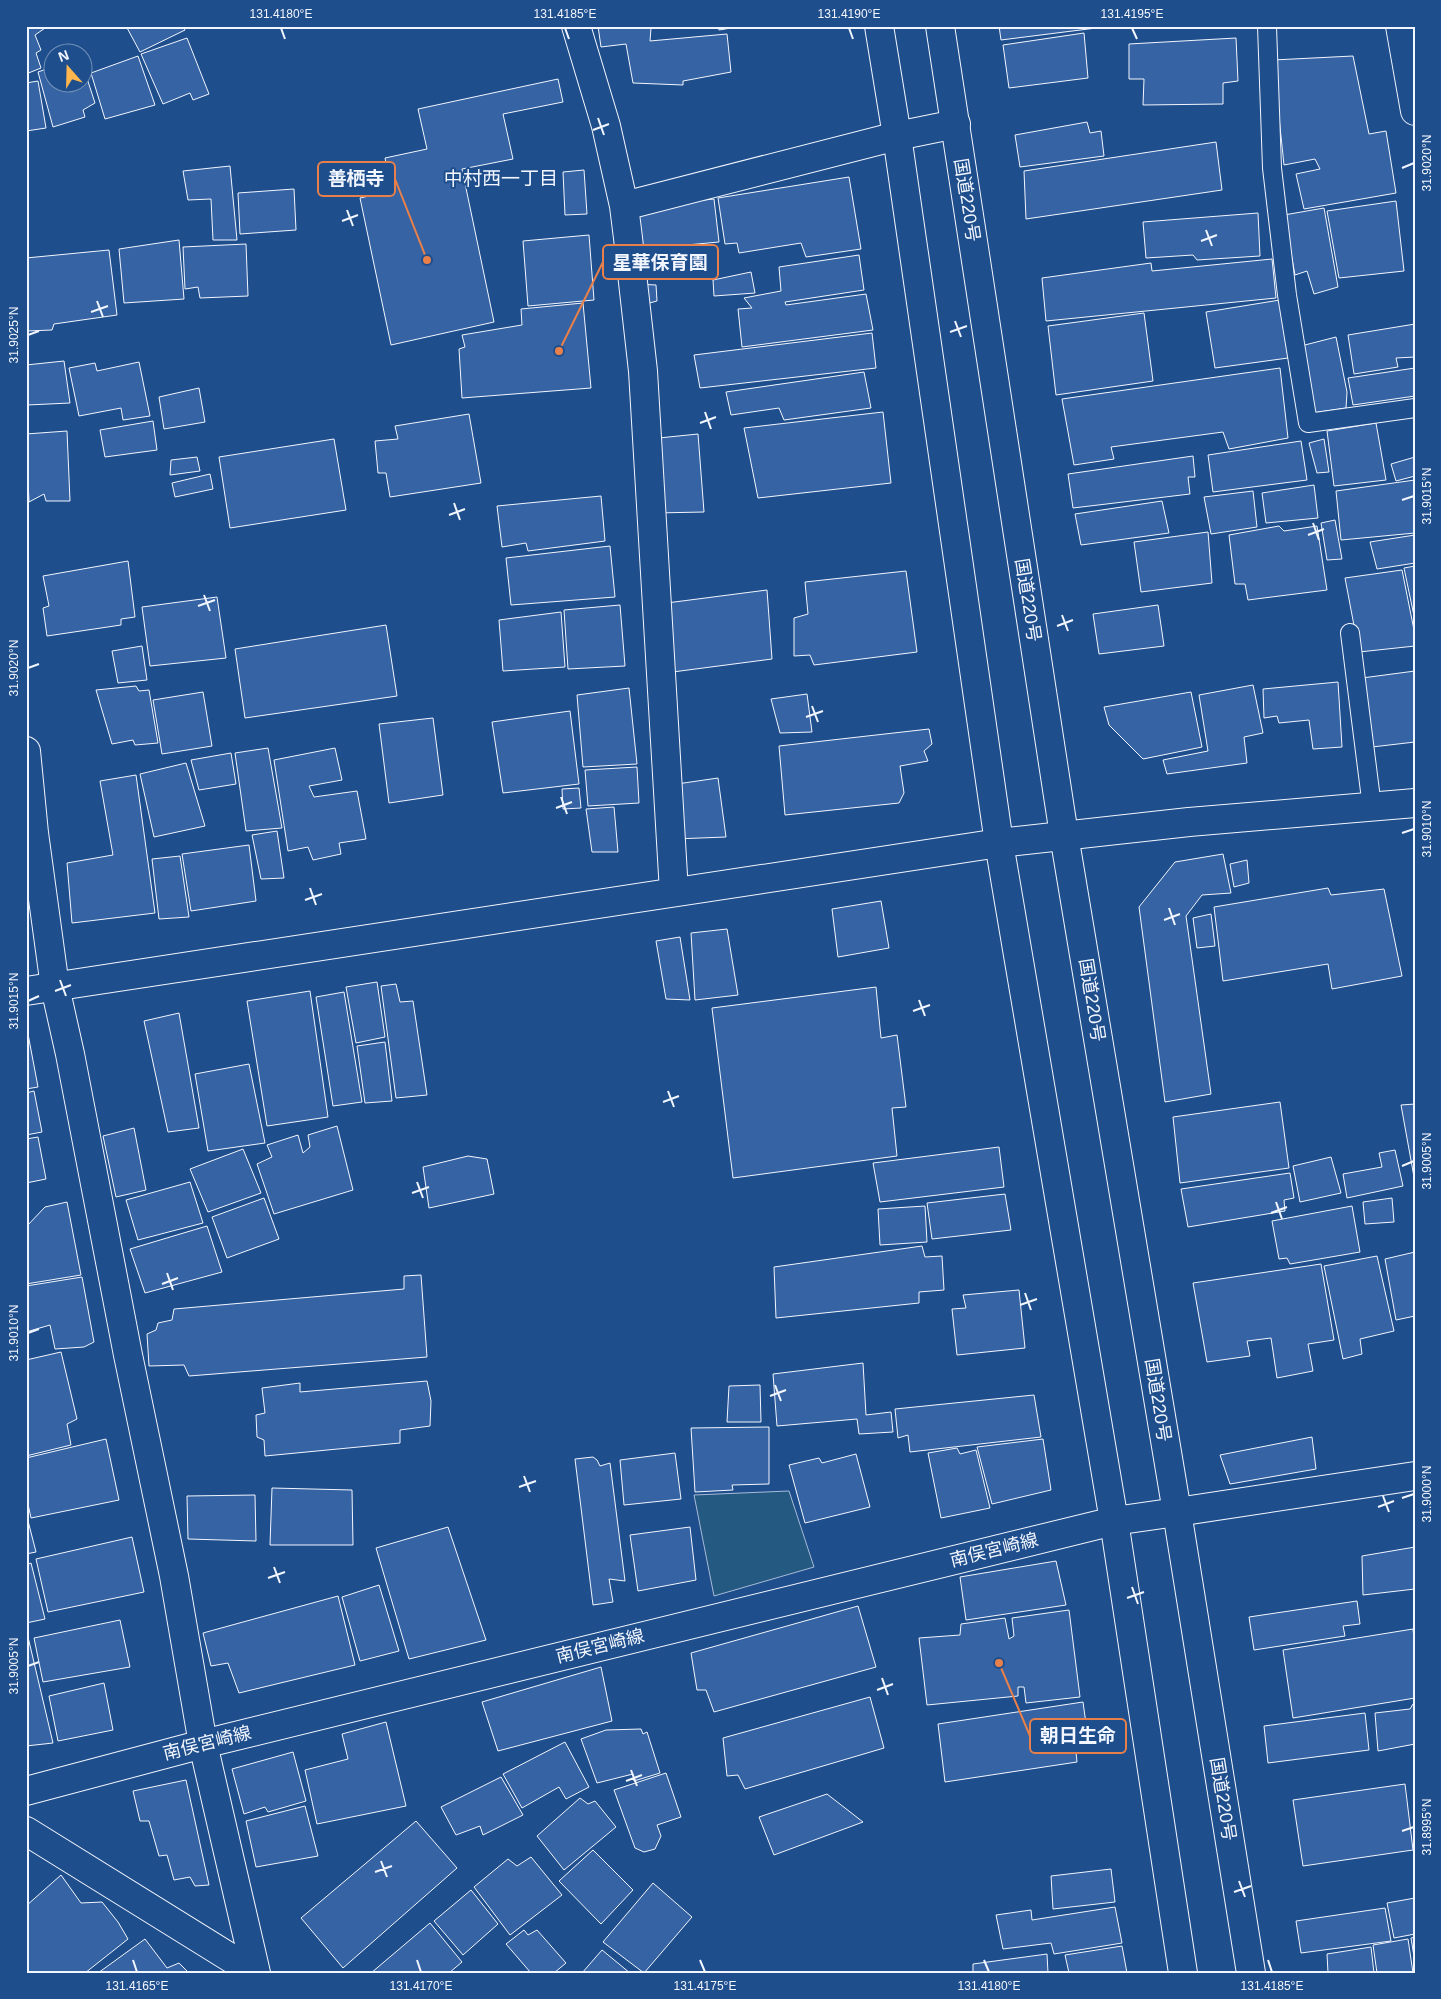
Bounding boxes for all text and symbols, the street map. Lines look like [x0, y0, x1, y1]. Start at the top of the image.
text: 131.4180°E [250, 7, 312, 21]
text: 131.4185°E [534, 7, 596, 21]
text: 131.4190°E [818, 7, 880, 21]
text: 131.4195°E [1101, 7, 1163, 21]
north arrow [42, 42, 92, 92]
text: N [56, 47, 71, 65]
text: 31.9020°N [1420, 135, 1434, 191]
street label: 国道220号 [951, 157, 983, 243]
callout: 善栖寺 [318, 162, 395, 196]
text: 善栖寺 [327, 168, 385, 189]
district label: 中村西一丁目 [444, 168, 558, 189]
callout: 星華保育園 [603, 245, 718, 279]
text: 星華保育園 [612, 252, 708, 273]
text: 31.9025°N [7, 307, 21, 363]
text: 31.9015°N [1420, 468, 1434, 524]
street label: 国道220号 [1012, 557, 1044, 643]
text: 31.9020°N [7, 640, 21, 696]
text: 31.9010°N [1420, 801, 1434, 857]
street label: 国道220号 [1076, 957, 1108, 1043]
text: 31.9015°N [7, 973, 21, 1029]
text: 31.9005°N [1420, 1133, 1434, 1189]
text: 31.9010°N [7, 1305, 21, 1361]
street label: 国道220号 [1142, 1357, 1174, 1443]
text: 31.9000°N [1420, 1466, 1434, 1522]
street label: 南俣宮崎線 [948, 1529, 1040, 1571]
street label: 南俣宮崎線 [554, 1625, 646, 1667]
text: 31.9005°N [7, 1638, 21, 1694]
callout: 朝日生命 [1030, 1719, 1126, 1753]
street label: 南俣宮崎線 [161, 1722, 253, 1764]
text: 朝日生命 [1040, 1725, 1116, 1746]
street label: 国道220号 [1207, 1756, 1239, 1842]
text: 31.8995°N [1420, 1799, 1434, 1855]
text: 131.4165°E [106, 1979, 168, 1993]
text: 131.4170°E [390, 1979, 452, 1993]
text: 131.4175°E [674, 1979, 736, 1993]
text: 131.4180°E [958, 1979, 1020, 1993]
text: 131.4185°E [1241, 1979, 1303, 1993]

